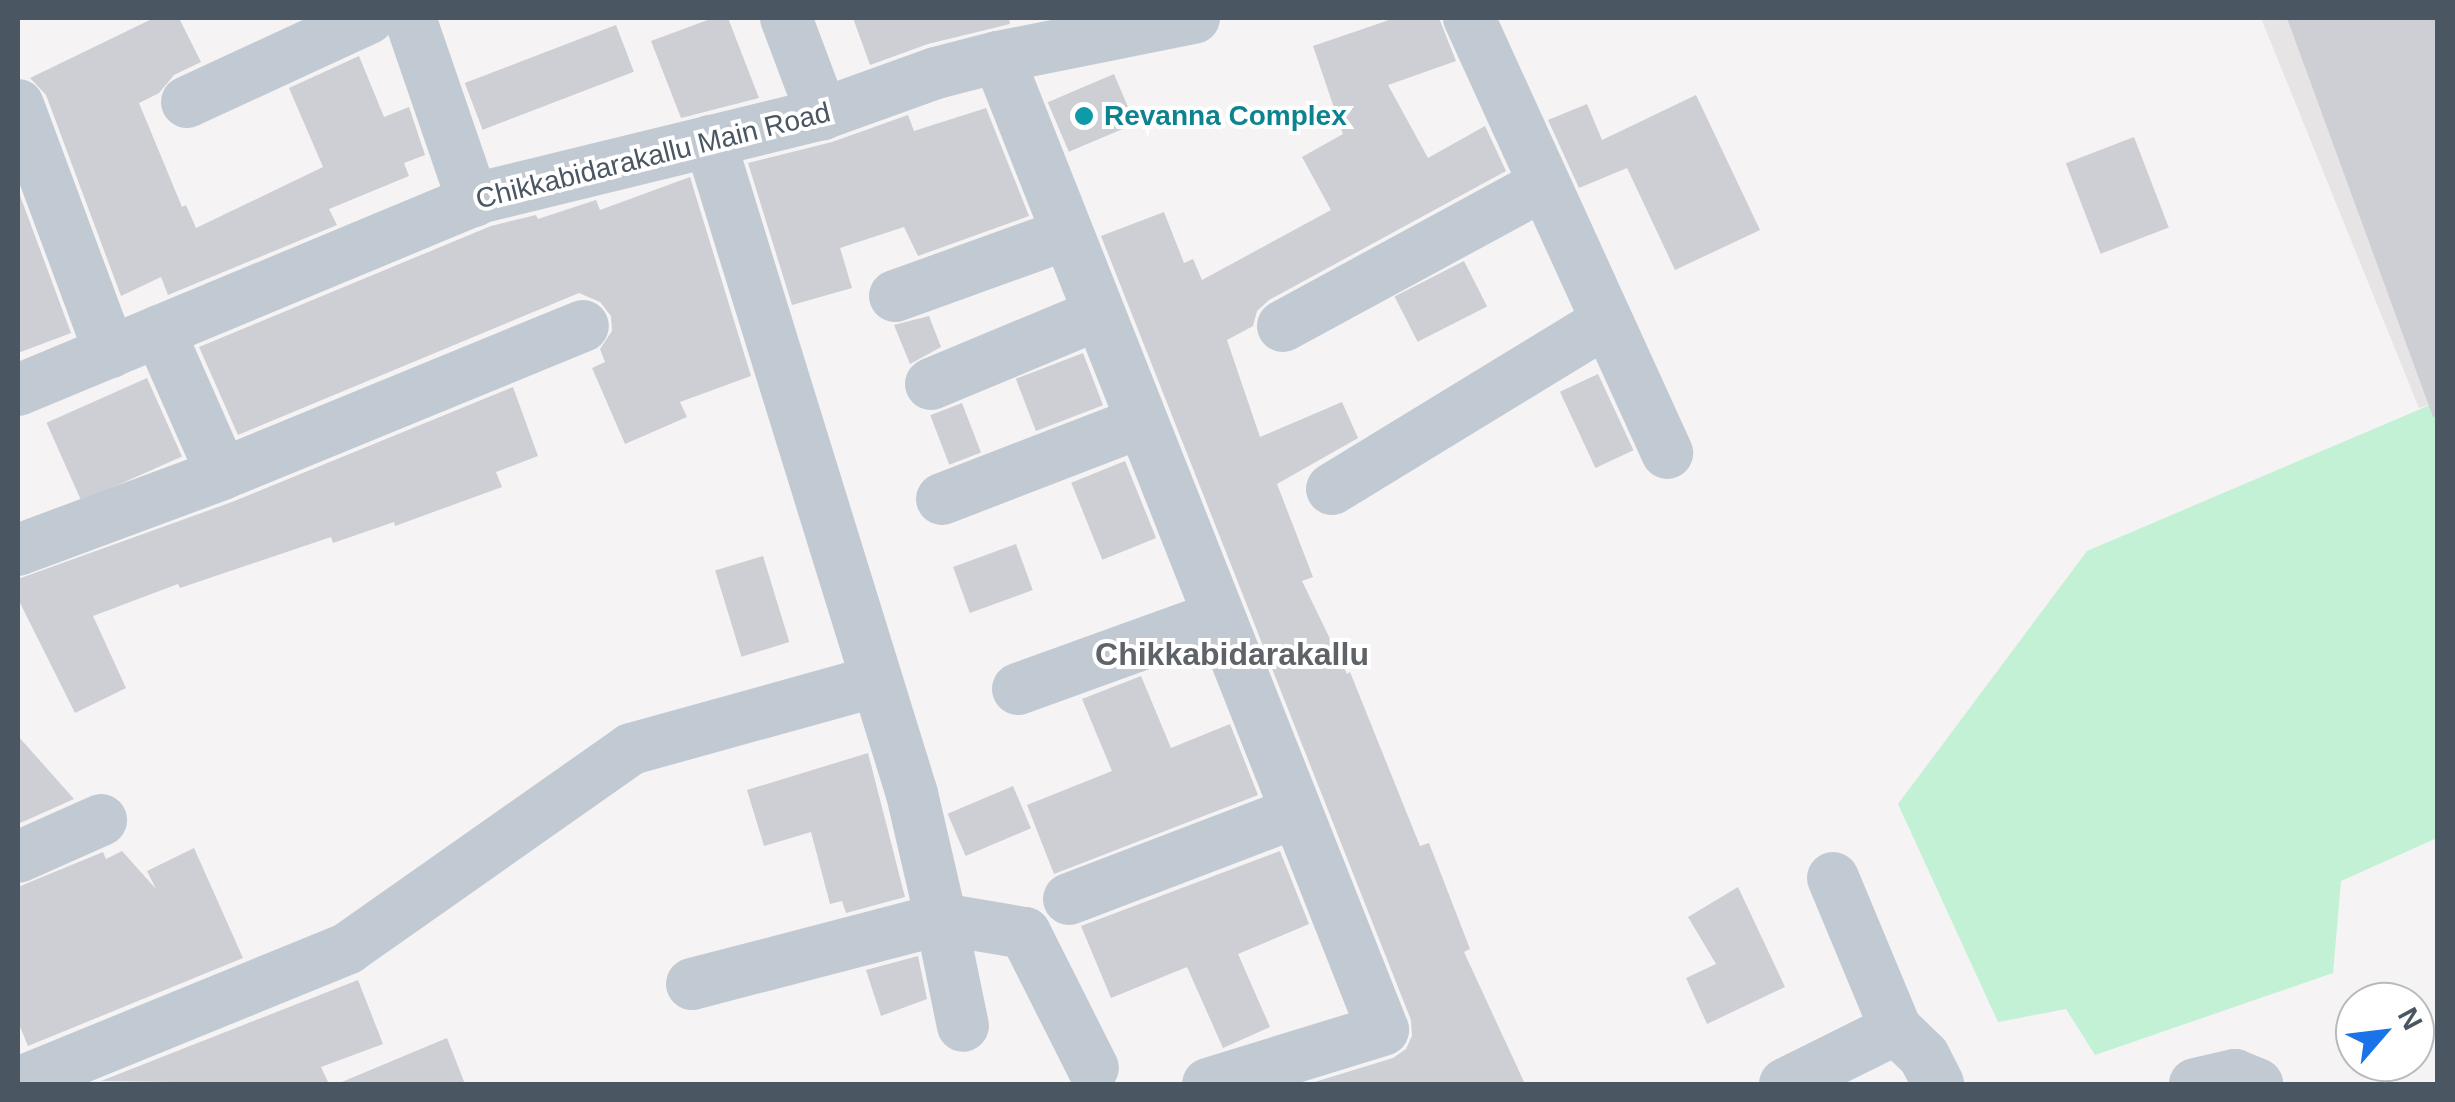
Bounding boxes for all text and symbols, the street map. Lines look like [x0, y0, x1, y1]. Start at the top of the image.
street label: Chikkabidarakallu Main Road [472, 96, 834, 216]
place label: Revanna Complex [1104, 99, 1347, 133]
marker: Revanna Complex [1073, 105, 1095, 127]
district label: Chikkabidarakallu [1095, 635, 1369, 673]
north arrow [2335, 982, 2435, 1082]
text: N [2392, 1002, 2429, 1035]

